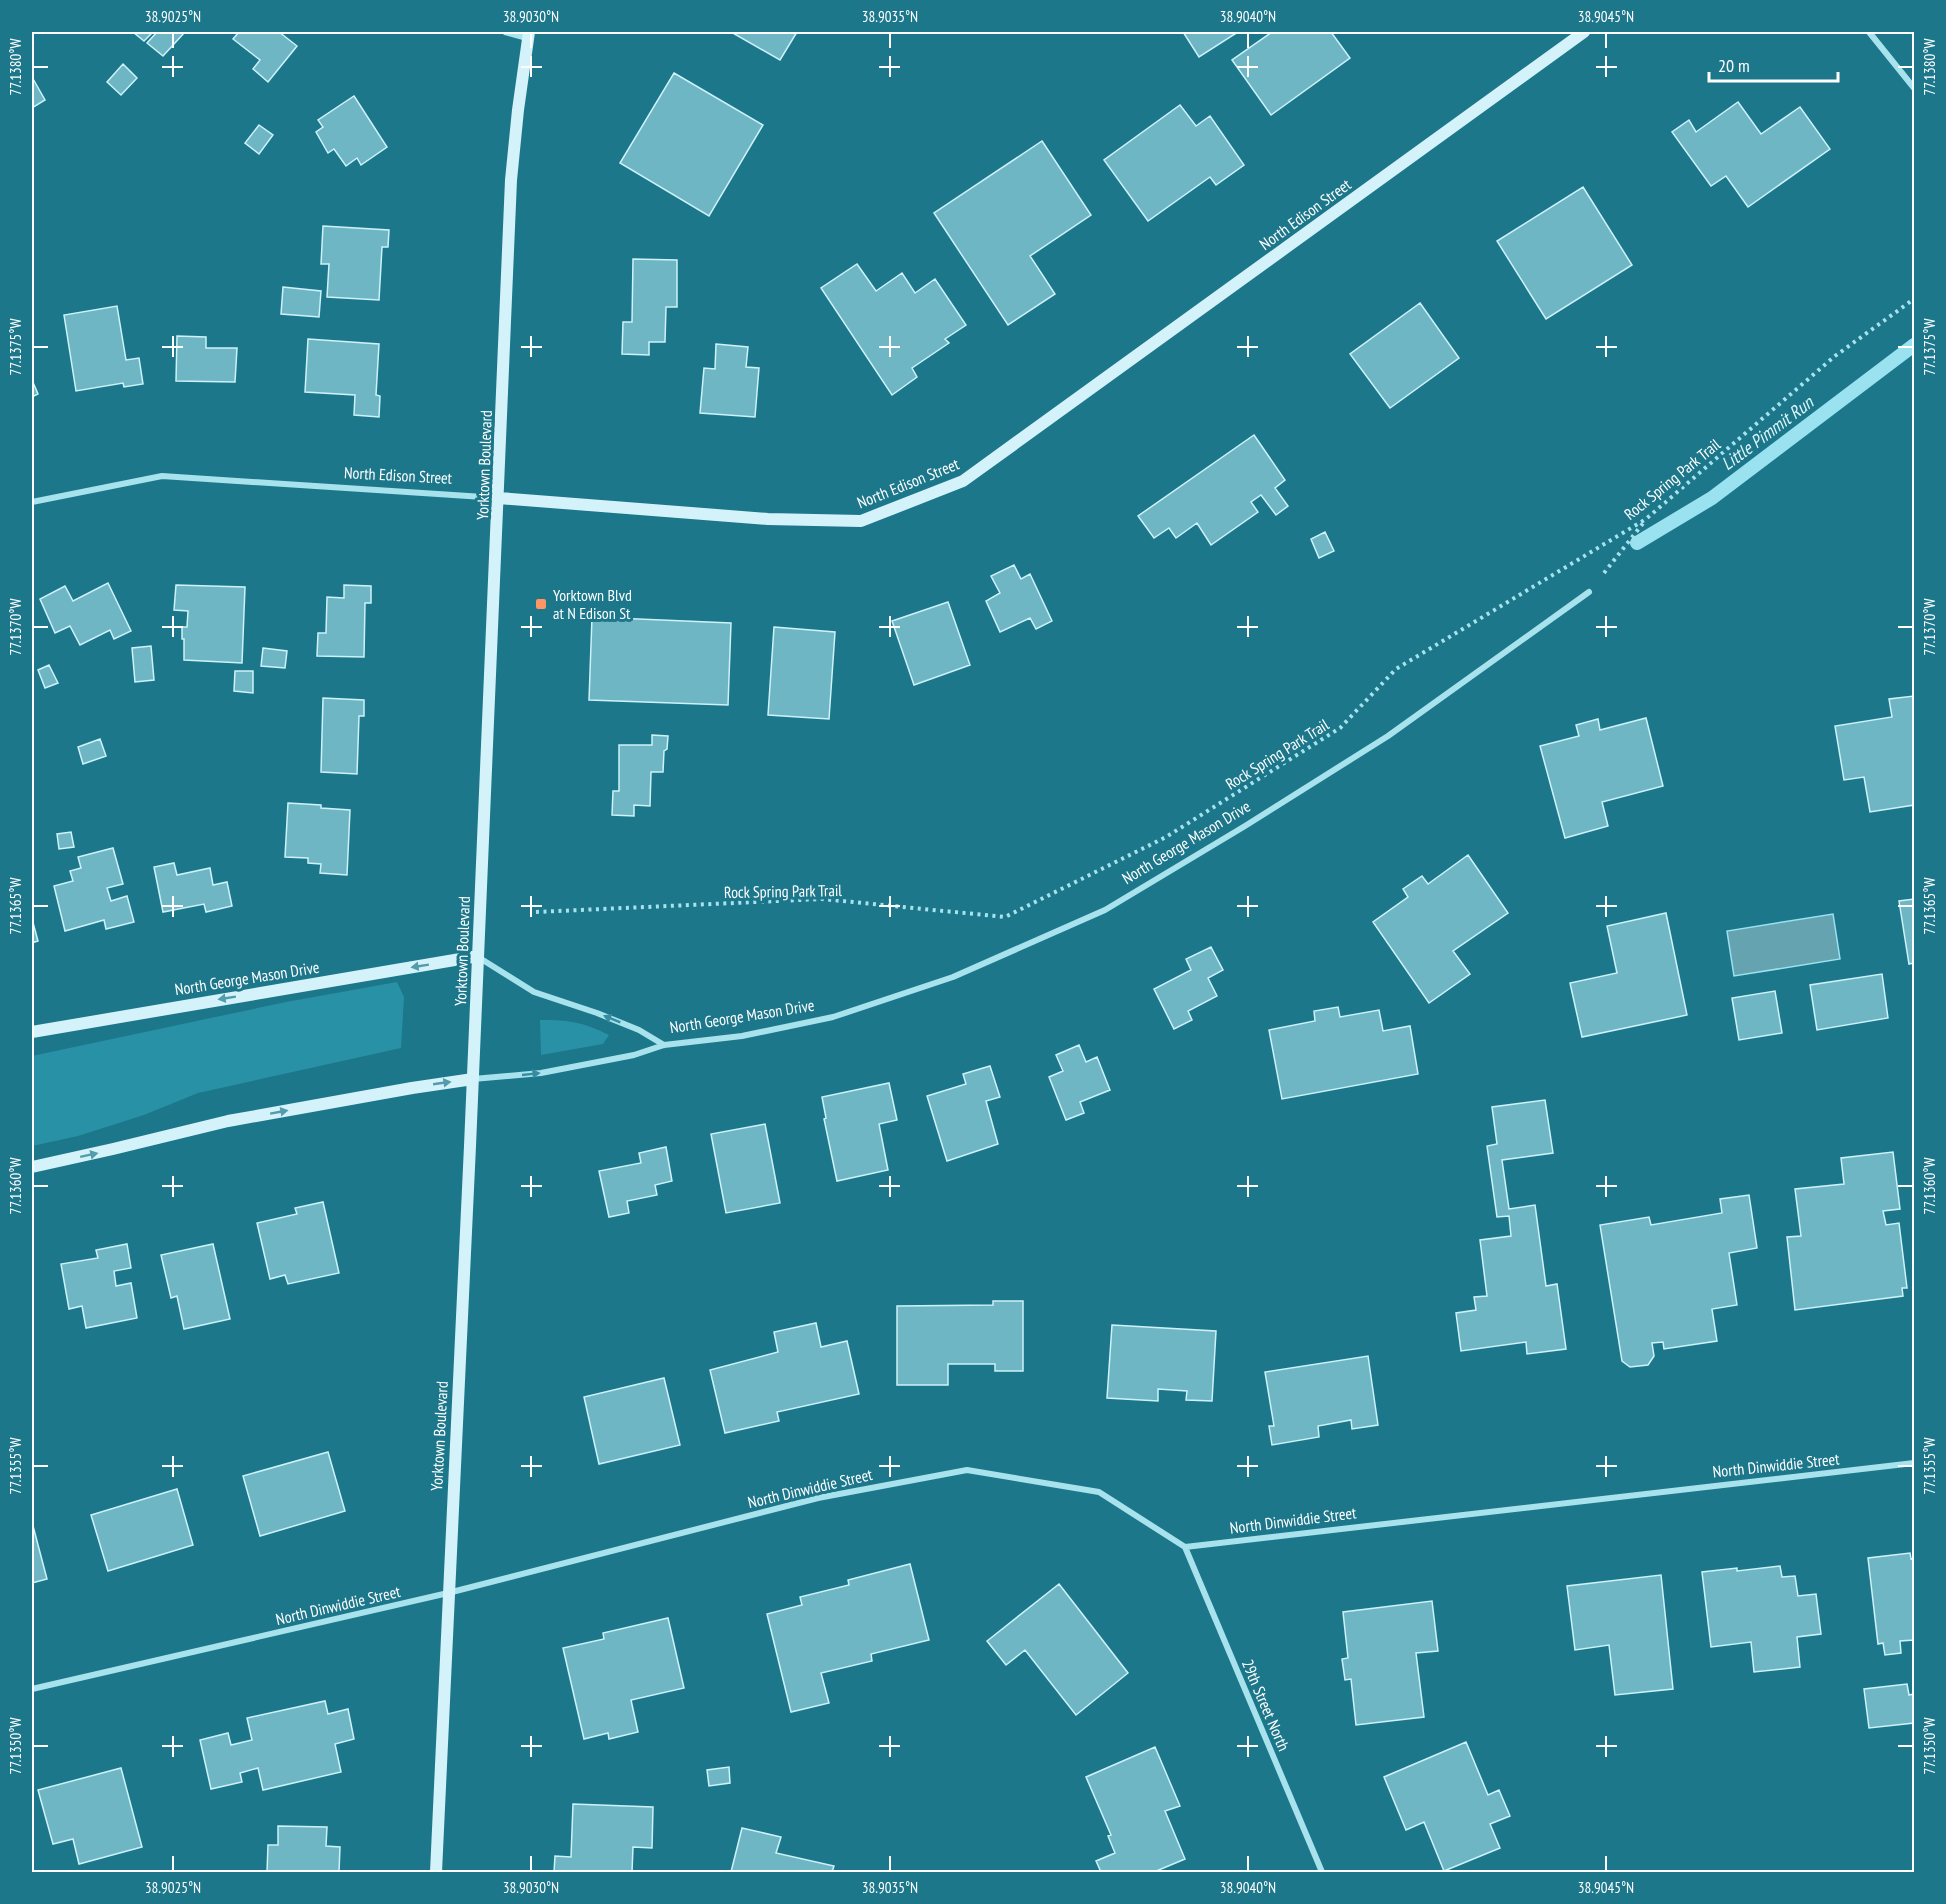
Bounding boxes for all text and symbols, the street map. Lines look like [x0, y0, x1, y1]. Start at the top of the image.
text: 38.9025°N [145, 7, 201, 26]
text: 38.9030°N [503, 7, 559, 26]
text: 38.9035°N [862, 7, 918, 26]
text: 38.9040°N [1220, 7, 1276, 26]
text: 38.9045°N [1578, 7, 1634, 26]
text: 77.1380°W [6, 38, 25, 96]
text: 77.1380°W [1920, 38, 1939, 96]
scale bar [1709, 45, 1838, 83]
text: 20 m [1718, 54, 1750, 77]
street label: North Edison Street [1255, 174, 1355, 254]
text: 77.1375°W [6, 318, 25, 376]
text: 77.1375°W [1920, 318, 1939, 376]
water label: Little Pimmit Run [1716, 390, 1818, 475]
street label: Yorktown Boulevard [472, 410, 496, 520]
street label: Rock Spring Park Trail [1620, 434, 1724, 524]
street label: North Edison Street [854, 453, 962, 513]
street label: North Edison Street [343, 462, 453, 488]
place label: Yorktown Blvd at N Edison St [553, 585, 632, 623]
marker: Yorktown Blvd at N Edison St [534, 597, 548, 611]
text: 77.1370°W [6, 598, 25, 656]
text: 77.1370°W [1920, 598, 1939, 656]
street label: Rock Spring Park Trail [1222, 714, 1333, 794]
street label: North George Mason Drive [1118, 796, 1254, 888]
text: 77.1365°W [6, 877, 25, 935]
text: 77.1365°W [1920, 877, 1939, 935]
street label: Rock Spring Park Trail [724, 880, 842, 902]
street label: Yorktown Boulevard [450, 896, 474, 1006]
street label: North George Mason Drive [173, 957, 321, 999]
one-way arrow [410, 961, 429, 970]
one-way arrow [218, 994, 237, 1003]
street label: North George Mason Drive [668, 995, 816, 1037]
one-way arrow [602, 1014, 620, 1024]
one-way arrow [522, 1069, 541, 1079]
one-way arrow [433, 1079, 452, 1088]
one-way arrow [270, 1107, 289, 1116]
one-way arrow [79, 1149, 98, 1159]
text: 77.1360°W [6, 1157, 25, 1215]
text: 77.1360°W [1920, 1157, 1939, 1215]
street label: Yorktown Boulevard [426, 1381, 452, 1491]
text: 77.1355°W [6, 1437, 25, 1495]
text: 77.1355°W [1920, 1437, 1939, 1495]
street label: North Dinwiddie Street [1712, 1448, 1841, 1482]
street label: North Dinwiddie Street [746, 1464, 875, 1512]
street label: North Dinwiddie Street [1229, 1502, 1358, 1538]
street label: North Dinwiddie Street [274, 1581, 403, 1629]
street label: 29th Street North [1238, 1656, 1294, 1754]
text: 77.1350°W [6, 1717, 25, 1775]
text: 77.1350°W [1920, 1717, 1939, 1775]
text: 38.9025°N [145, 1878, 201, 1897]
text: 38.9030°N [503, 1878, 559, 1897]
text: 38.9035°N [862, 1878, 918, 1897]
text: 38.9040°N [1220, 1878, 1276, 1897]
text: 38.9045°N [1578, 1878, 1634, 1897]

